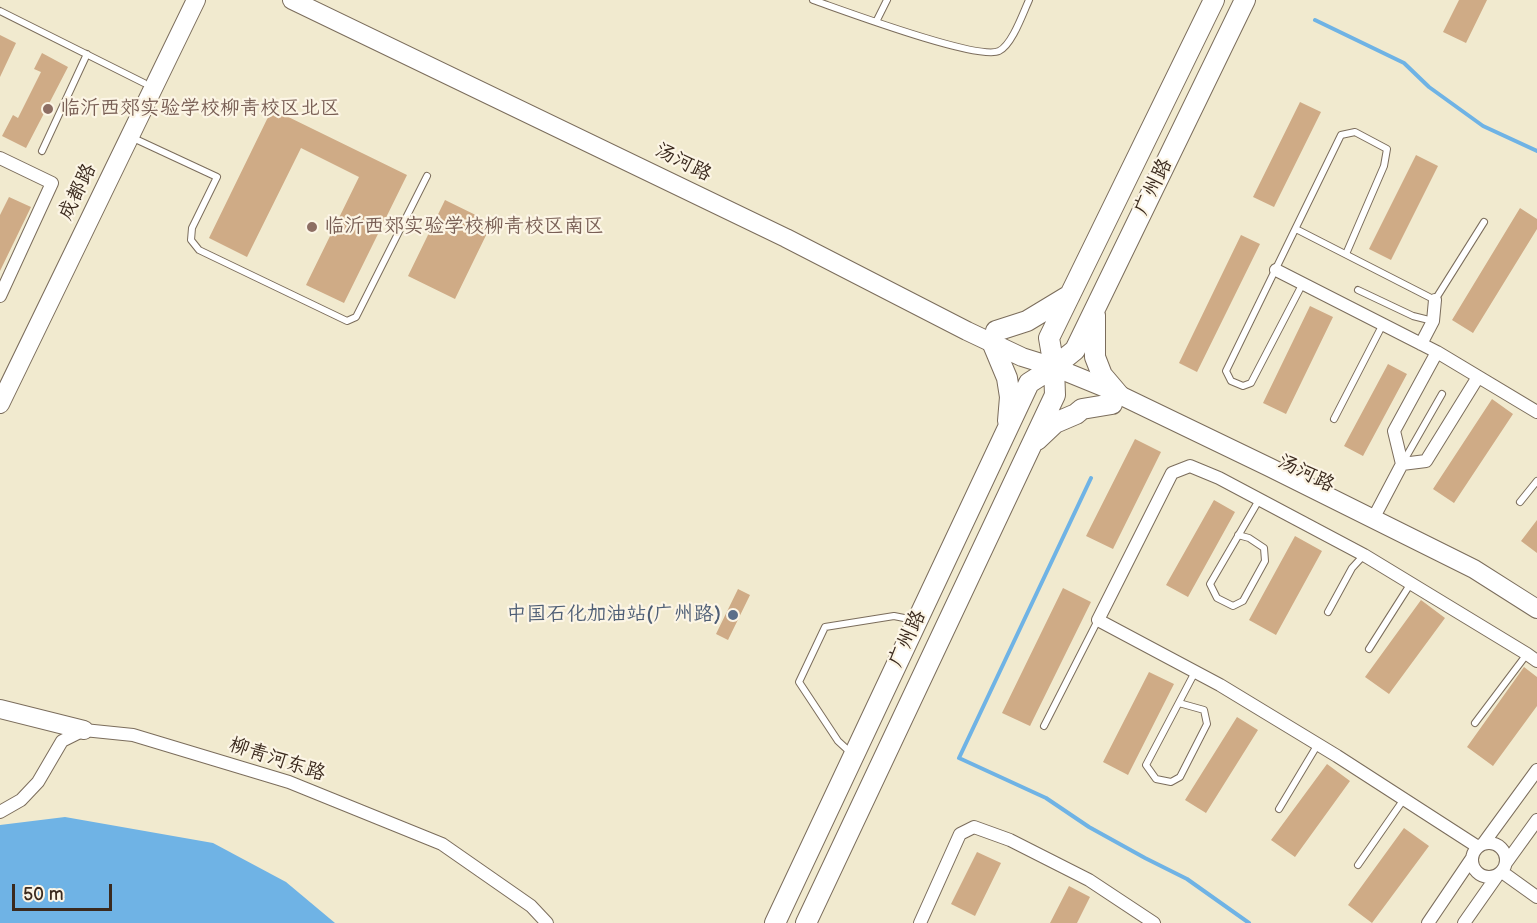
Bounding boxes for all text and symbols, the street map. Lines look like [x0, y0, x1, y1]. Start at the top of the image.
place label: 临沂西郊实验学校柳青校区北区 [60, 97, 340, 121]
marker: 临沂西郊实验学校柳青校区北区 [41, 102, 55, 116]
street label: 汤河路 [651, 139, 715, 187]
street label: 广州路 [1130, 155, 1178, 219]
street label: 成都路 [54, 160, 102, 224]
place label: 临沂西郊实验学校柳青校区南区 [324, 215, 604, 239]
marker: 临沂西郊实验学校柳青校区南区 [305, 220, 319, 234]
street label: 汤河路 [1274, 450, 1338, 498]
place label: 中国石化加油站(广州路) [506, 603, 721, 627]
street label: 广州路 [884, 607, 932, 671]
marker: 中国石化加油站(广州路) [726, 608, 740, 622]
street label: 柳青河东路 [226, 733, 328, 787]
scale bar [15, 872, 116, 910]
text: 50 m [23, 884, 64, 905]

